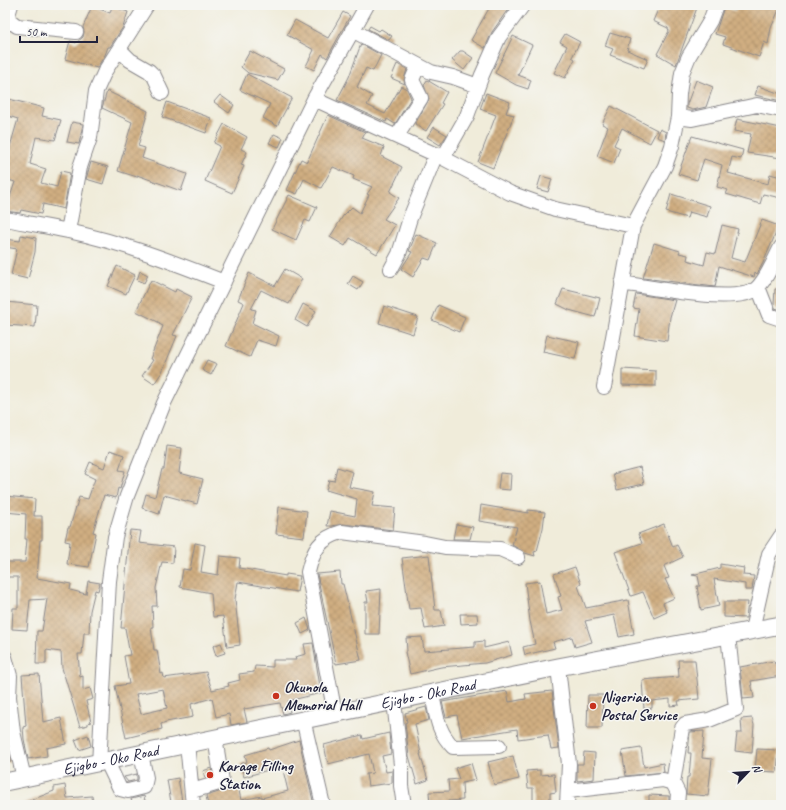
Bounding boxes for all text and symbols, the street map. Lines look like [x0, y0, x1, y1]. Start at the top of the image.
scale bar [20, 18, 97, 44]
text: 50 m [26, 24, 48, 40]
street label: Ejigbo - Oko Road [379, 674, 480, 714]
place label: Okunola Memorial Hall [284, 677, 363, 715]
place label: Nigerian Postal Service [601, 687, 679, 725]
marker: Okunola Memorial Hall [271, 691, 281, 701]
marker: Nigerian Postal Service [588, 701, 598, 711]
street label: Ejigbo - Oko Road [61, 740, 163, 780]
north arrow [728, 752, 768, 792]
place label: Karage Filling Station [218, 756, 294, 794]
text: N [749, 762, 766, 776]
marker: Karage Filling Station [205, 770, 215, 780]

